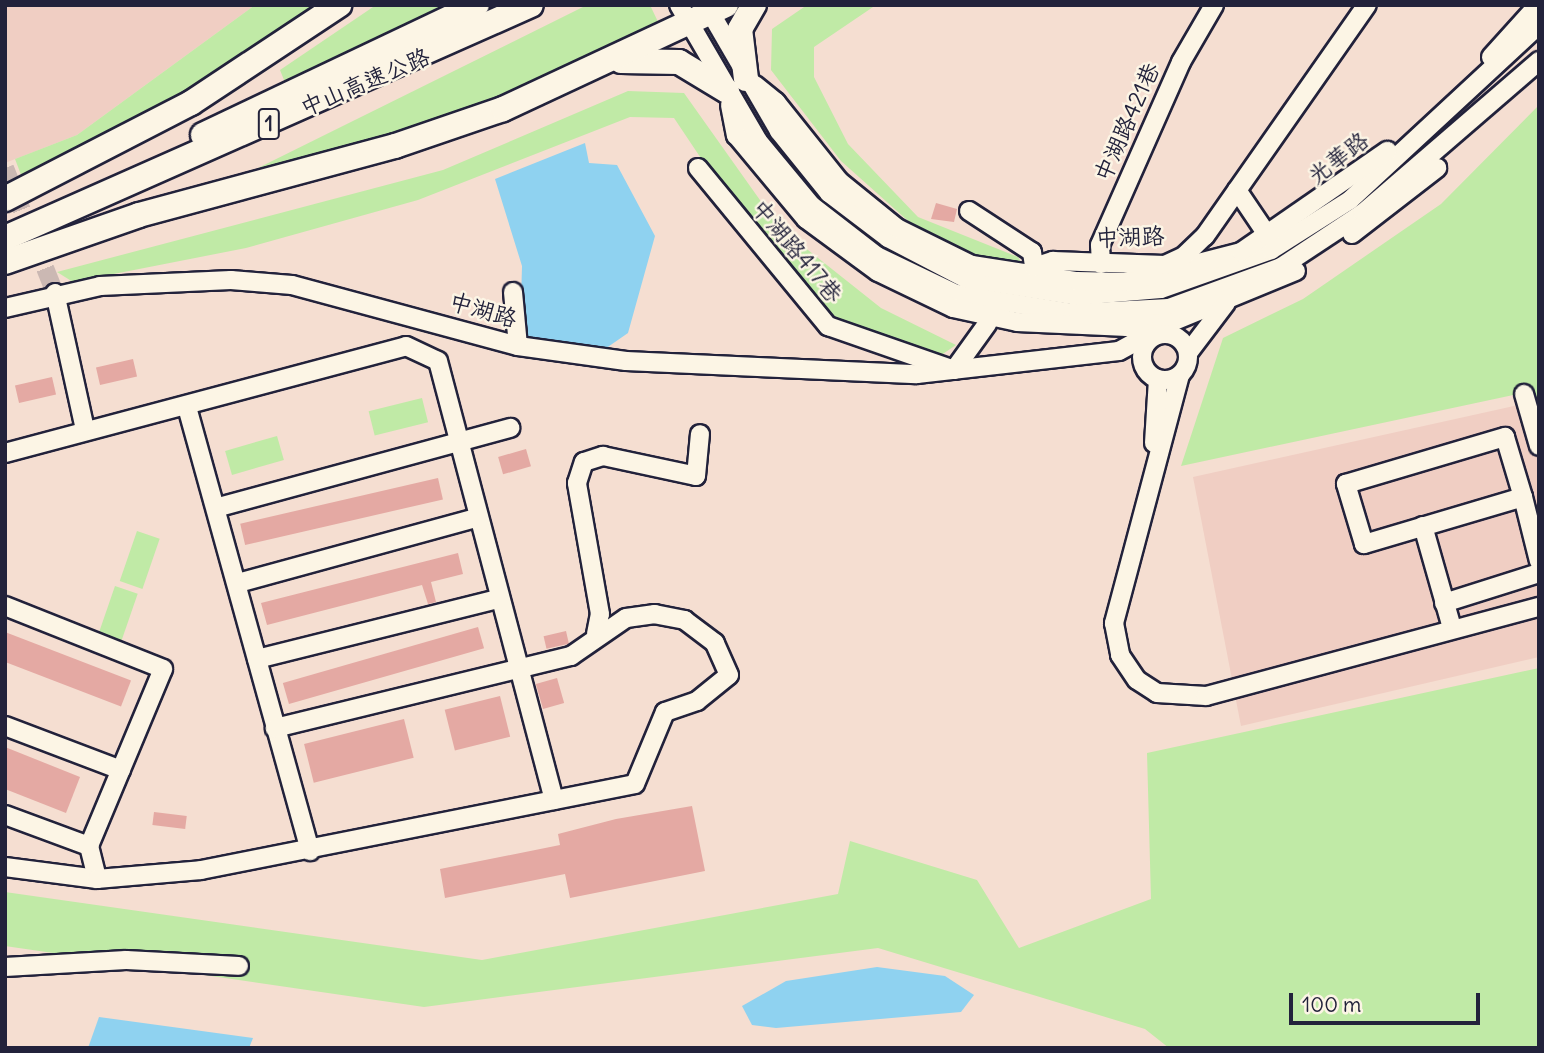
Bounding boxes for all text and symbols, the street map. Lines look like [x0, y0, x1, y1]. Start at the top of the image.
street label: 中山高速公路 [296, 42, 434, 122]
street label: 中湖路421巷 [1089, 58, 1165, 186]
road number: 1 [257, 106, 281, 142]
street label: 光華路 [1302, 126, 1374, 190]
street label: 中湖路417巷 [746, 194, 848, 308]
street label: 中湖路 [1095, 222, 1165, 252]
street label: 中湖路 [446, 287, 520, 333]
scale bar [1292, 979, 1483, 1023]
text: 100 m [1302, 991, 1361, 1018]

